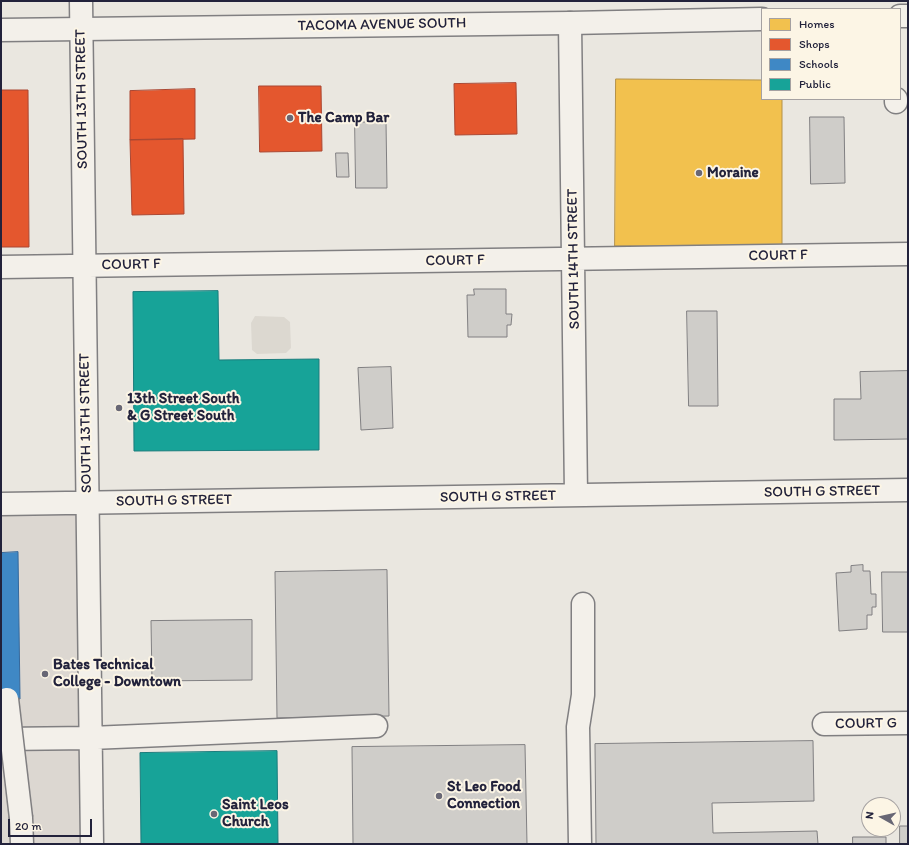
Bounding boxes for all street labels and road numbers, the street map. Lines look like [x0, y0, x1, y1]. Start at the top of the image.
street label: TACOMA AVENUE SOUTH [298, 15, 466, 35]
street label: SOUTH 13TH STREET [72, 29, 92, 169]
street label: SOUTH 14TH STREET [564, 188, 584, 330]
street label: COURT F [748, 246, 808, 266]
street label: COURT F [425, 251, 485, 271]
street label: COURT F [101, 255, 161, 275]
street label: SOUTH 13TH STREET [76, 353, 96, 493]
street label: SOUTH G STREET [764, 482, 880, 502]
street label: SOUTH G STREET [440, 487, 556, 507]
street label: SOUTH G STREET [116, 491, 232, 511]
street label: COURT G [835, 714, 897, 734]

